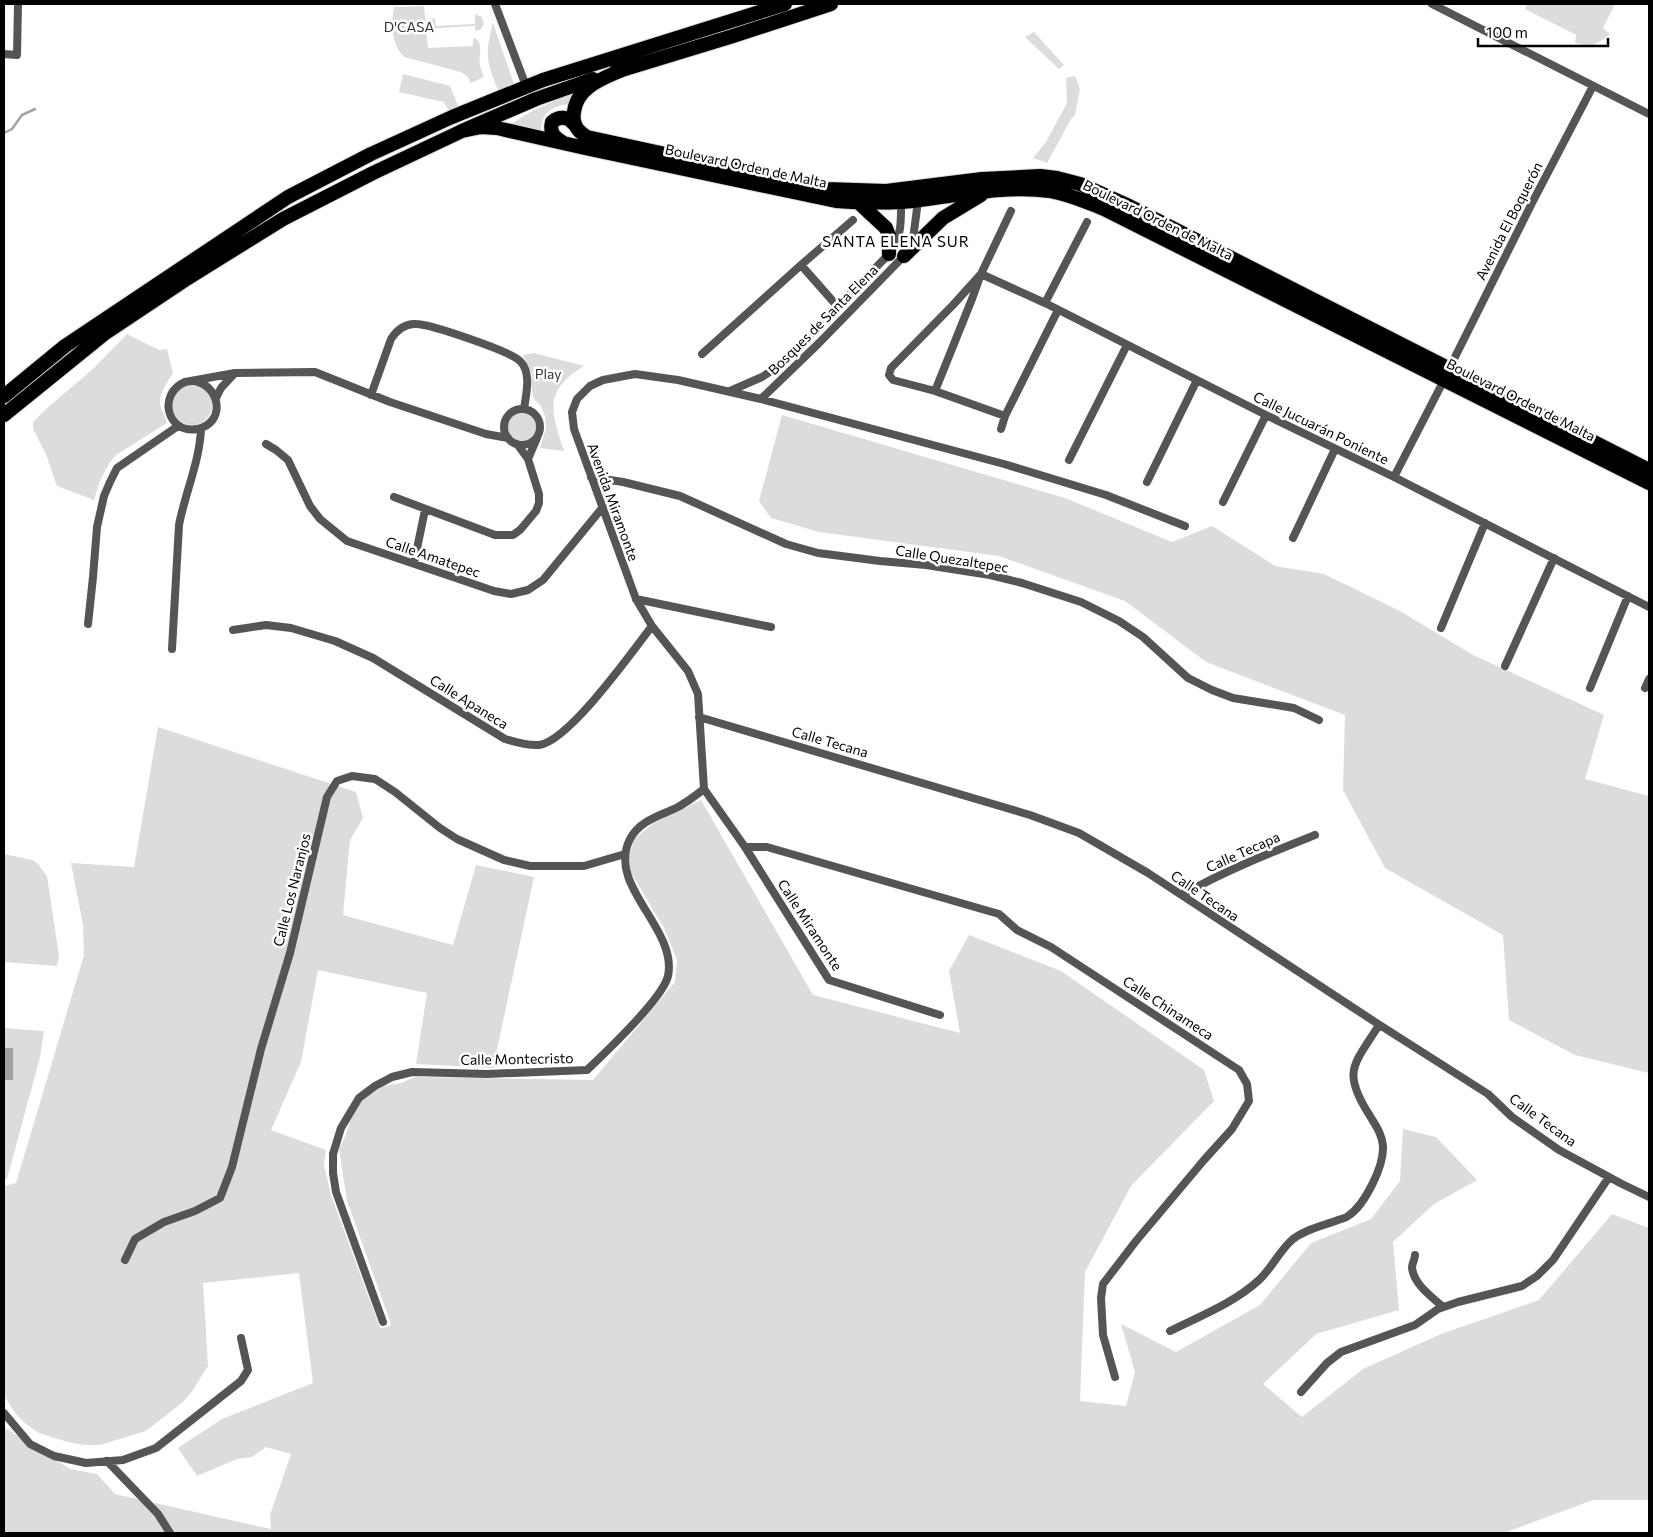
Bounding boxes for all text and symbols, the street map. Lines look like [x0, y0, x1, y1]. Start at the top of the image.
scale bar [1478, 15, 1608, 47]
park label: D'CASA [384, 18, 434, 35]
text: 100 m [1486, 23, 1528, 41]
street label: Boulevard Orden de Malta [664, 140, 828, 191]
street label: Avenida El Boquerón [1471, 159, 1546, 283]
street label: Boulevard Orden de Malta [1080, 176, 1236, 263]
district label: SANTA ELENA SUR [822, 232, 970, 250]
street label: Bosques de Santa Elena [764, 261, 881, 378]
street label: Boulevard Orden de Malta [1444, 355, 1599, 445]
park label: Play [535, 365, 561, 382]
street label: Calle Jucuarán Poniente [1251, 387, 1392, 468]
street label: Avenida Miramonte [584, 440, 643, 563]
street label: Calle Amatepec [384, 532, 483, 581]
street label: Calle Quezaltepec [894, 541, 1010, 576]
street label: Calle Apaneca [427, 671, 512, 732]
street label: Calle Tecana [790, 722, 870, 761]
street label: Calle Tecapa [1203, 828, 1282, 875]
street label: Calle Los Naranjos [269, 831, 314, 948]
street label: Calle Tecana [1168, 866, 1243, 925]
street label: Calle Miramonte [775, 876, 846, 974]
street label: Calle Chinameca [1120, 972, 1217, 1043]
street label: Calle Montecristo [460, 1049, 574, 1068]
street label: Calle Tecana [1506, 1090, 1580, 1150]

